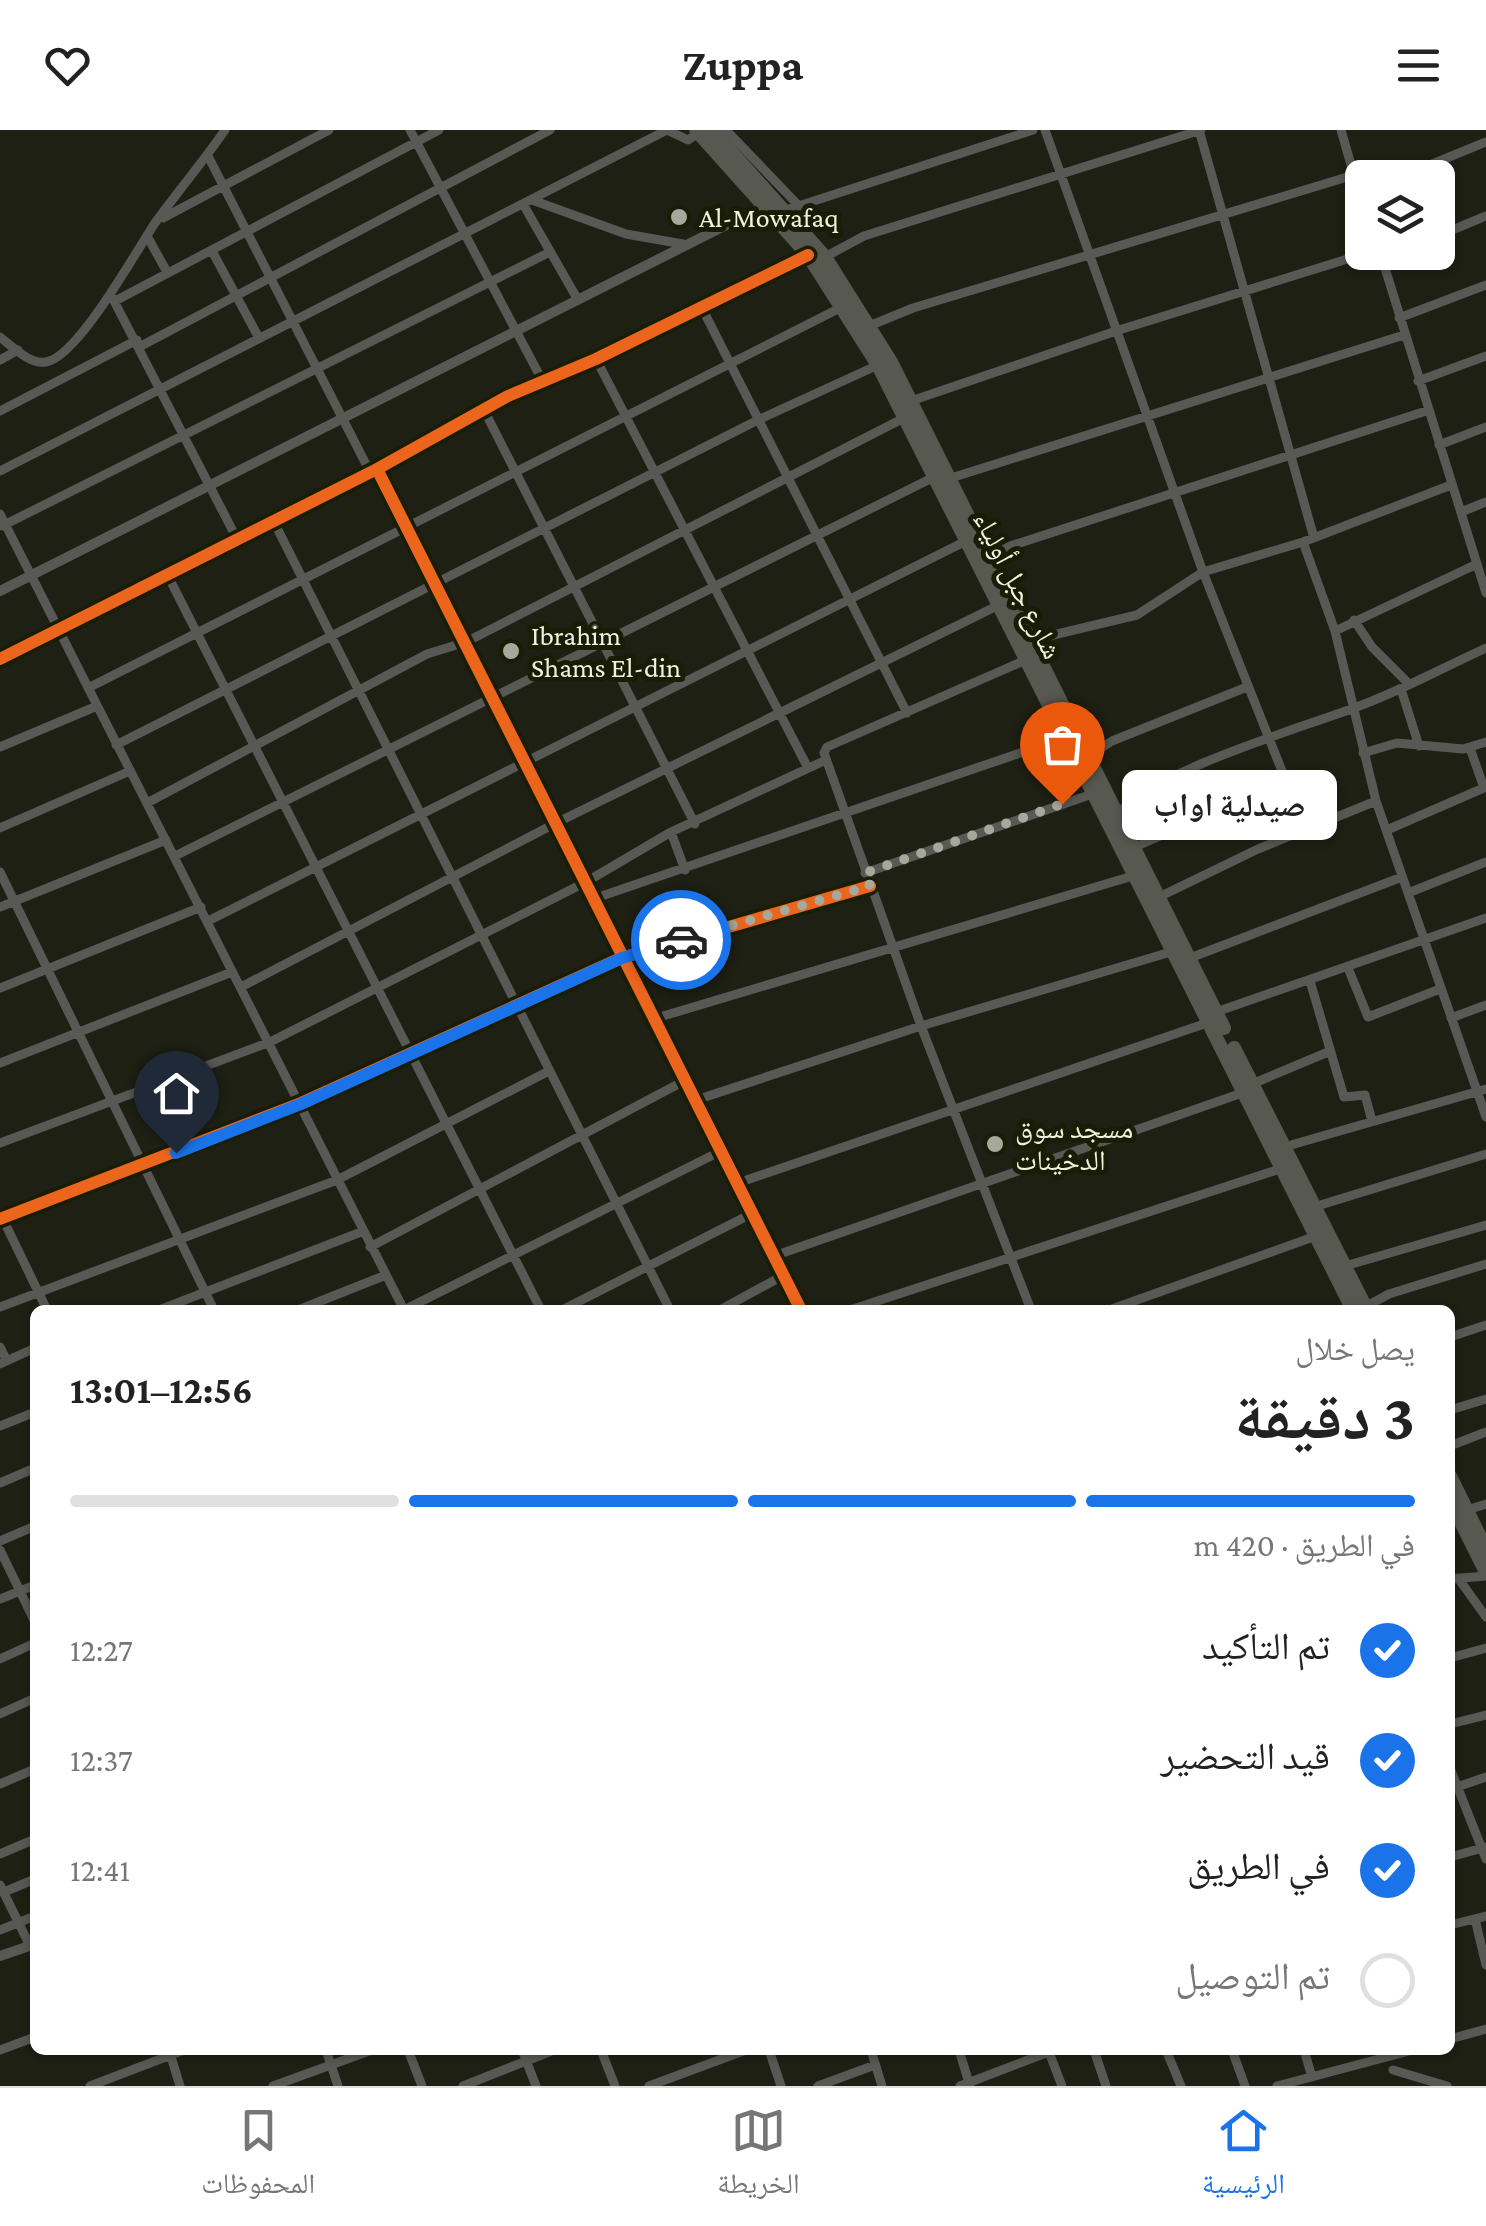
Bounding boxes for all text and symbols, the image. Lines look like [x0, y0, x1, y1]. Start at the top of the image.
icon: heart [40, 38, 95, 93]
icon: menu [1391, 38, 1446, 93]
text: Zuppa [683, 40, 803, 90]
map controls [1345, 160, 1455, 270]
button: layers [1345, 160, 1455, 270]
place label: Al-Mowafaq [699, 202, 839, 233]
marker: Al-Mowafaq [668, 206, 690, 228]
street label: شارع جبل أولياء [966, 505, 1070, 665]
place label: Ibrahim Shams El-din [531, 620, 681, 683]
marker: Ibrahim Shams El-din [500, 640, 522, 662]
pin [1020, 702, 1105, 805]
icon: bag [1035, 717, 1090, 772]
callout: صيدلية اواب [1122, 769, 1337, 839]
text: صيدلية اواب [1154, 787, 1305, 823]
courier [631, 890, 731, 990]
icon: car [654, 913, 709, 968]
pin [134, 1051, 219, 1154]
icon: home [149, 1066, 204, 1121]
place label: مسجد سوق الدخينات [1015, 1113, 1133, 1176]
marker: مسجد سوق الدخينات [984, 1133, 1006, 1155]
text: يصل خلال [1295, 1331, 1415, 1367]
text: 12:56–13:01 [70, 1369, 253, 1411]
text: 3 دقيقة [1234, 1381, 1415, 1453]
text: في الطريق · 420 m [1194, 1527, 1415, 1563]
icon: check [1360, 1623, 1415, 1678]
text: تم التأكيد [1202, 1625, 1330, 1667]
text: 12:27 [70, 1632, 133, 1668]
icon: check [1360, 1733, 1415, 1788]
text: قيد التحضير [1161, 1735, 1330, 1777]
text: 12:37 [70, 1742, 133, 1778]
icon: check [1360, 1843, 1415, 1898]
text: في الطريق [1187, 1845, 1330, 1887]
text: 12:41 [70, 1852, 130, 1888]
text: تم التوصيل [1175, 1955, 1330, 1997]
tab: المحفوظات [201, 2103, 315, 2211]
tab: الخريطة [717, 2103, 800, 2211]
tab: الرئيسية [1202, 2103, 1285, 2211]

